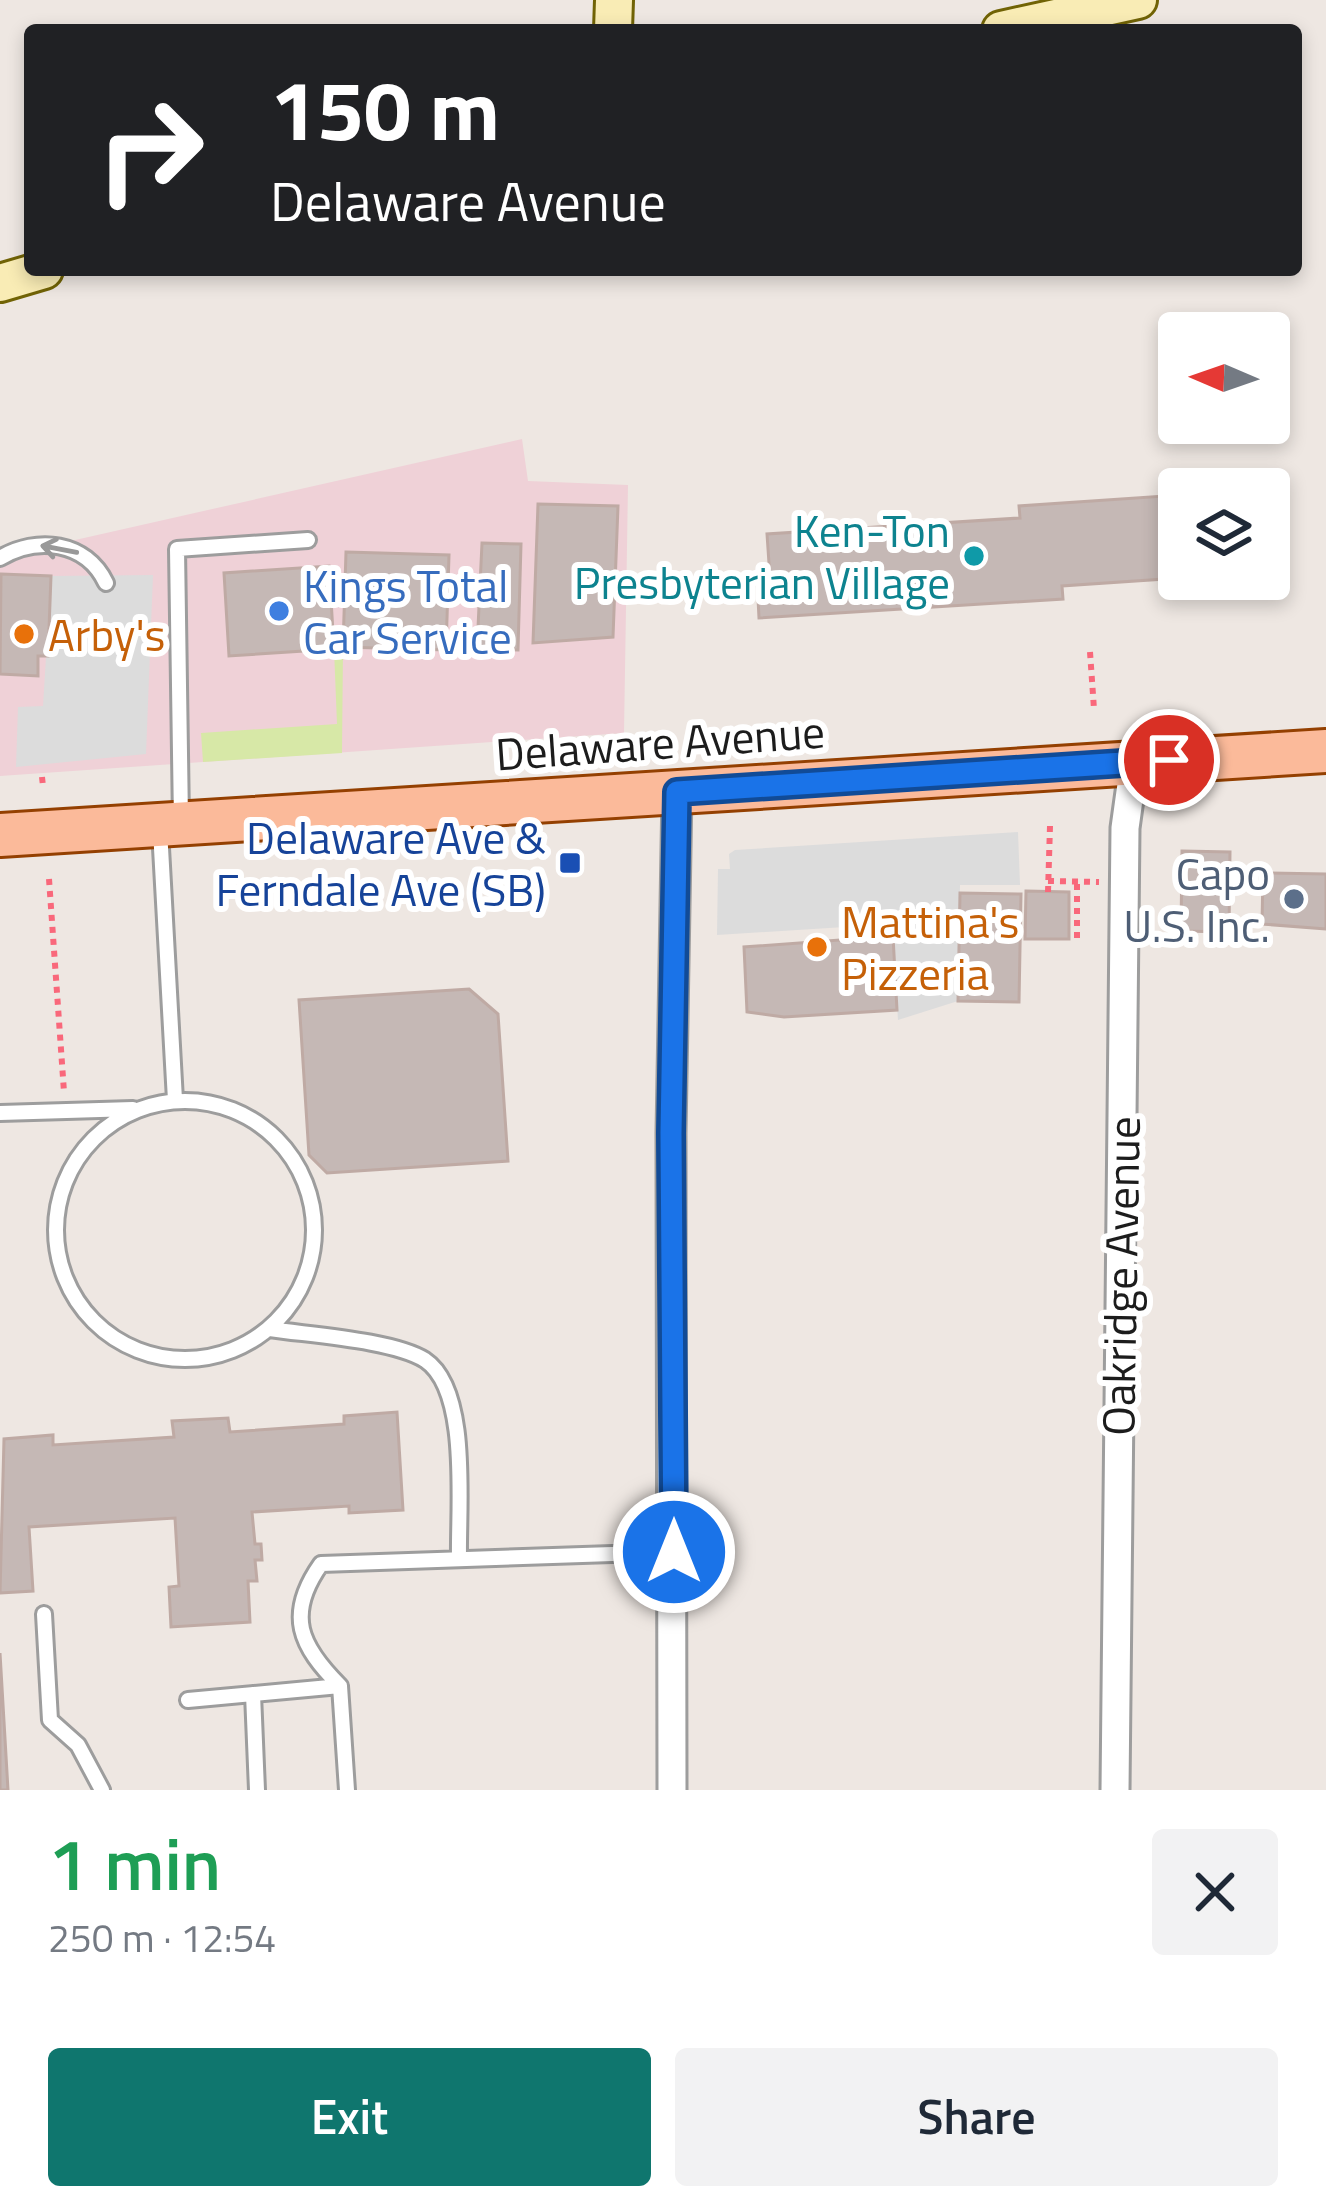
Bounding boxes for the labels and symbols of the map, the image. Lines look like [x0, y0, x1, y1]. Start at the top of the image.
north arrow [1158, 312, 1290, 444]
place label: Ken-Ton Presbyterian Village [574, 496, 950, 616]
one-way arrow [40, 537, 79, 559]
marker: Ken-Ton Presbyterian Village [961, 543, 987, 569]
place label: Kings Total Car Service [303, 551, 512, 671]
marker: Kings Total Car Service [266, 598, 292, 624]
place label: Arby's [48, 600, 165, 668]
marker: Arby's [11, 621, 37, 647]
street label: Delaware Avenue [493, 697, 827, 787]
pin [1118, 709, 1220, 811]
place label: Delaware Ave & Ferndale Ave (SB) [216, 803, 546, 923]
place label: Capo U.S. Inc. [1123, 839, 1270, 959]
marker: Delaware Ave & Ferndale Ave (SB) [557, 850, 583, 876]
marker: Capo U.S. Inc. [1281, 886, 1307, 912]
place label: Mattina's Pizzeria [841, 887, 1019, 1007]
marker: Mattina's Pizzeria [804, 934, 830, 960]
street label: Oakridge Avenue [1083, 1116, 1157, 1436]
position arrow [611, 1489, 737, 1615]

